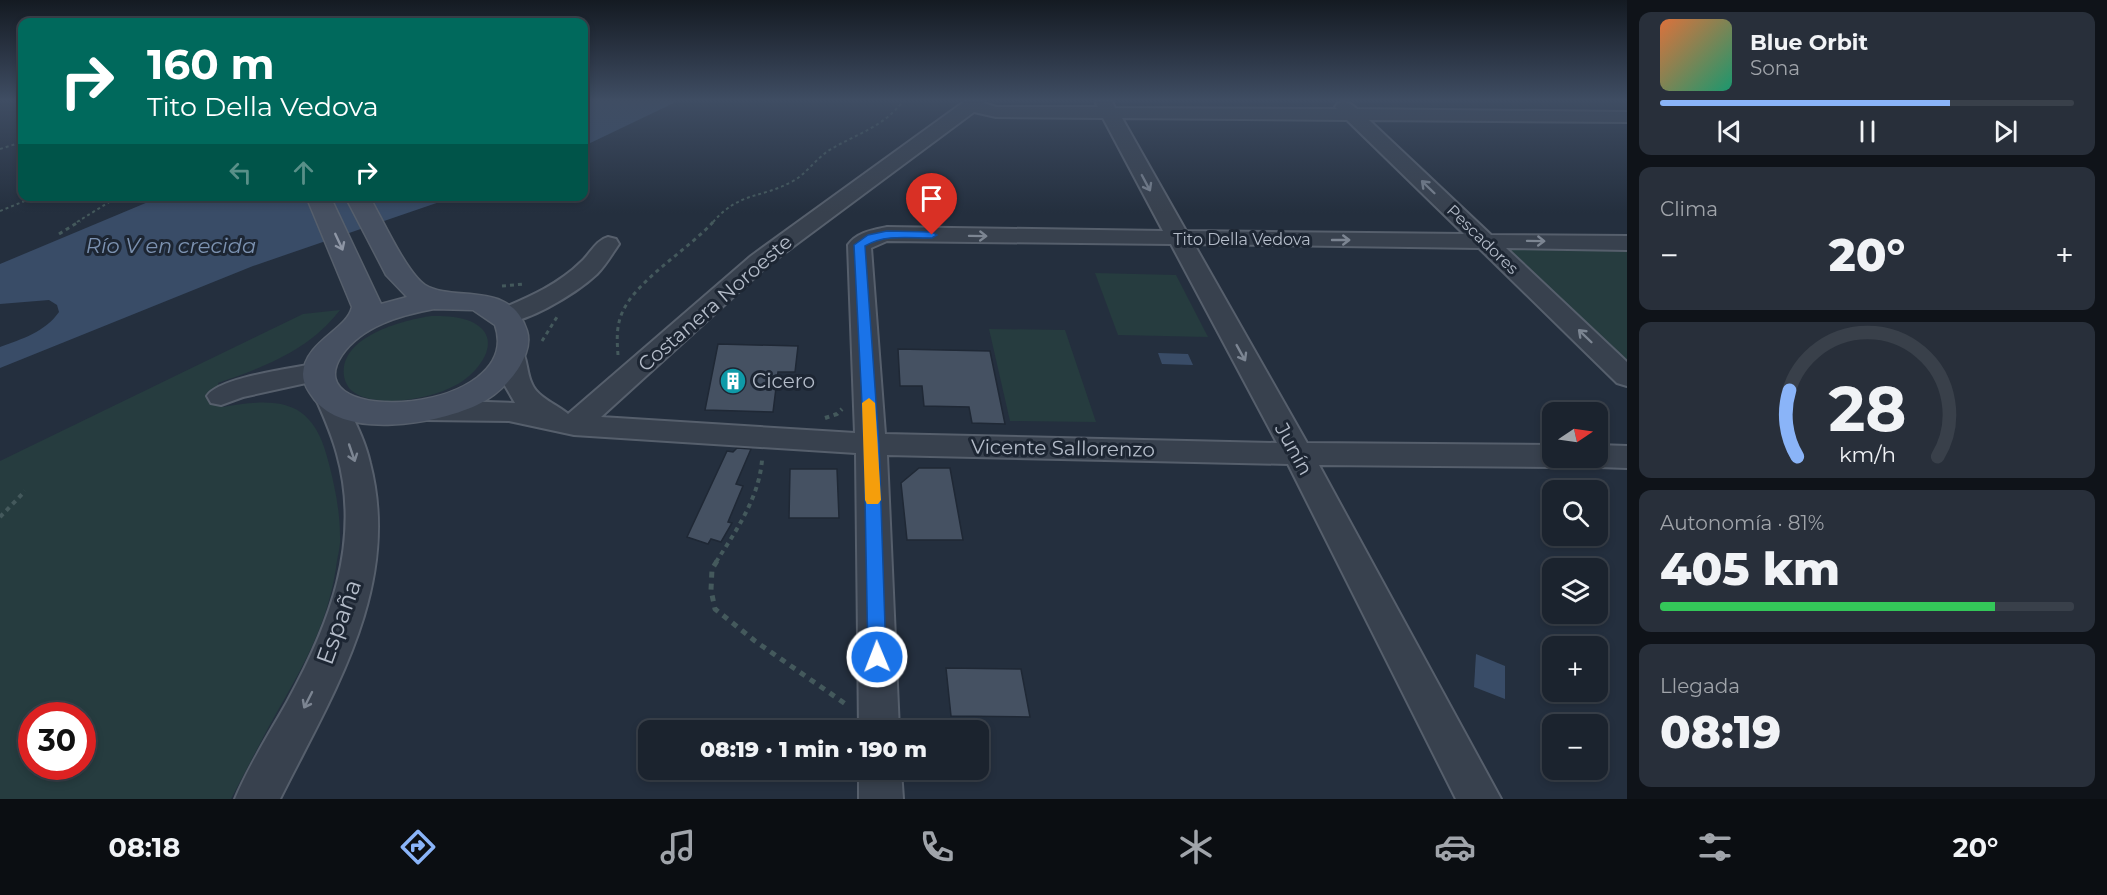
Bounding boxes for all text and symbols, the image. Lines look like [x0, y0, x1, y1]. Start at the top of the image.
text: Blue Orbit [1750, 29, 1868, 56]
text: 160 m [147, 38, 275, 90]
icon: right [48, 42, 126, 120]
text: Sona [1750, 56, 1800, 80]
text: Tito Della Vedova [147, 90, 379, 123]
icon: previous [1713, 115, 1746, 148]
icon: pause [1851, 115, 1884, 148]
icon: next [1989, 115, 2022, 148]
icon: left [224, 156, 257, 189]
icon: ahead [287, 156, 320, 189]
icon: right [350, 156, 383, 189]
pin [906, 173, 957, 235]
one-way arrow [1140, 174, 1152, 191]
one-way arrow [1421, 180, 1436, 194]
icon: arrive [915, 182, 948, 215]
text: Clima [1660, 197, 1718, 221]
street label: Pescadores [1443, 201, 1522, 278]
text: 20° [1829, 227, 1905, 282]
street label: Costanera Noroeste [633, 230, 797, 376]
one-way arrow [968, 230, 988, 242]
street label: Tito Della Vedova [1173, 230, 1311, 249]
one-way arrow [334, 232, 345, 250]
water label: Río V en crecida [86, 233, 256, 258]
one-way arrow [1331, 234, 1351, 246]
text: − [1660, 235, 1679, 275]
text: + [2055, 235, 2074, 275]
one-way arrow [1526, 236, 1546, 247]
one-way arrow [1577, 329, 1592, 344]
one-way arrow [1235, 344, 1247, 361]
building icon: Cicero [718, 366, 748, 396]
place label: Cicero [752, 369, 815, 393]
text: 28 [1828, 371, 1906, 447]
north arrow [1542, 402, 1608, 468]
map controls [1542, 402, 1608, 780]
street label: Junín [1269, 418, 1318, 479]
street label: Vicente Sallorenzo [971, 434, 1155, 462]
text: km/h [1838, 441, 1896, 467]
one-way arrow [347, 443, 358, 462]
button: search [1542, 480, 1608, 546]
text: Autonomía · 81% [1660, 511, 1824, 535]
text: 405 km [1660, 541, 1840, 596]
button: layers [1542, 558, 1608, 624]
street label: España [310, 575, 367, 668]
position arrow [845, 625, 909, 689]
button: + [1542, 636, 1608, 702]
text: Llegada [1660, 674, 1740, 698]
one-way arrow [302, 691, 314, 708]
speed limit sign: 30 [18, 702, 96, 780]
text: 08:19 [1660, 704, 1781, 759]
button: − [1542, 714, 1608, 780]
text: 08:19 · 1 min · 190 m [700, 736, 927, 763]
icon: directions [397, 826, 439, 868]
icon: music [657, 826, 699, 868]
icon: phone [916, 826, 958, 868]
icon: climate [1175, 826, 1217, 868]
icon: car [1434, 826, 1476, 868]
icon: filters [1694, 826, 1736, 868]
text: 08:18 [109, 831, 180, 864]
text: 20° [1953, 831, 1998, 864]

